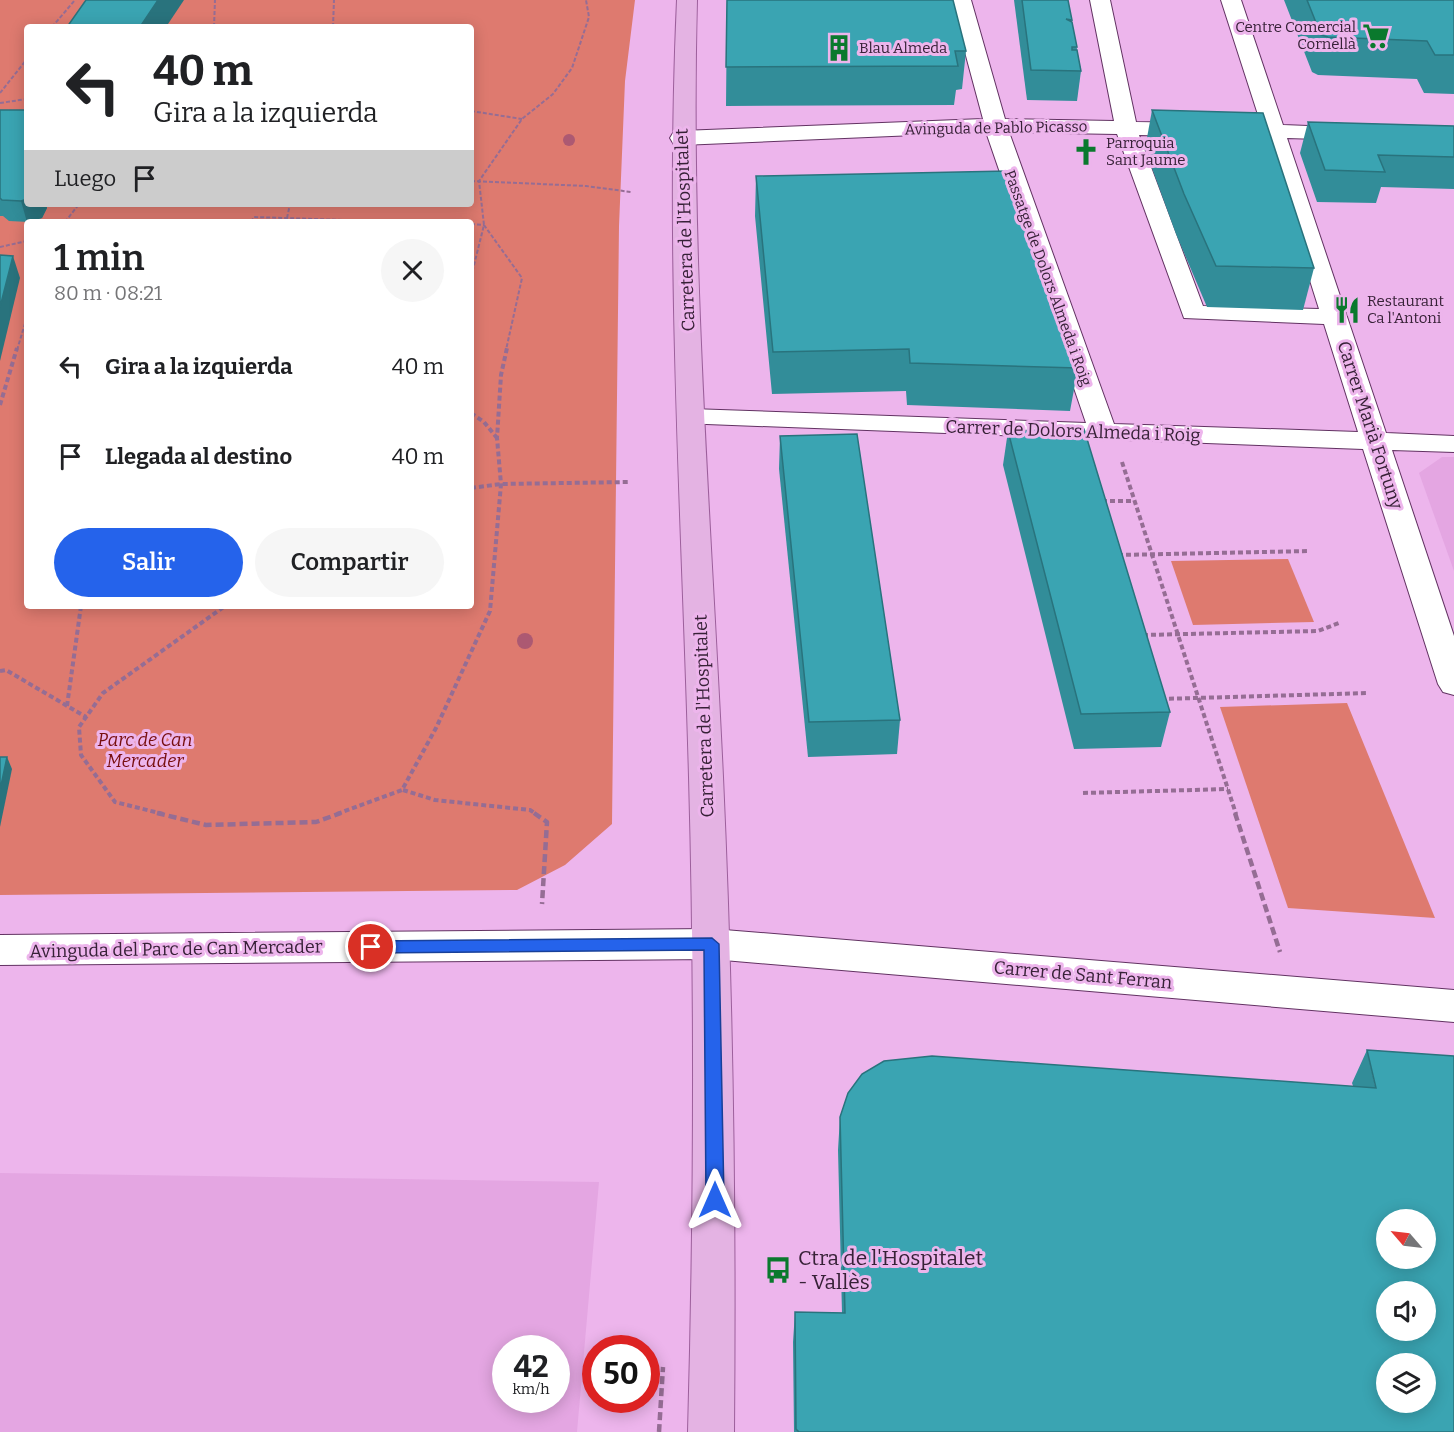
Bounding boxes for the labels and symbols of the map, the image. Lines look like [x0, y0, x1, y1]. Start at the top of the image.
place label: Centre Comercial Cornellà [1235, 18, 1356, 53]
supermarket icon: Centre Comercial Cornellà [1361, 21, 1391, 51]
building icon: Blau Almeda [824, 33, 854, 63]
place label: Blau Almeda [859, 39, 947, 57]
street label: Avinguda de Pablo Picasso [905, 117, 1087, 139]
street label: Carretera de l'Hospitalet [670, 128, 700, 332]
place label: Parroquia Sant Jaume [1106, 134, 1185, 169]
church icon: Parroquia Sant Jaume [1071, 137, 1101, 167]
street label: Passatge de Dolors Almeda i Roig [1000, 168, 1096, 388]
place label: Restaurant Ca l'Antoni [1367, 292, 1445, 327]
restaurant icon: Restaurant Ca l'Antoni [1332, 295, 1362, 325]
street label: Carrer Marià Fortuny [1332, 338, 1408, 512]
street label: Carrer de Dolors Almeda i Roig [945, 416, 1201, 446]
street label: Carretera de l'Hospitalet [689, 614, 719, 818]
park label: Parc de Can Mercader [98, 729, 192, 772]
pin [345, 921, 396, 972]
street label: Avinguda del Parc de Can Mercader [29, 935, 323, 963]
street label: Carrer de Sant Ferran [993, 956, 1174, 994]
position arrow [683, 1168, 747, 1232]
north arrow [1376, 1209, 1436, 1269]
place label: Ctra de l'Hospitalet - Vallès [798, 1245, 984, 1295]
bus stop icon: Ctra de l'Hospitalet - Vallès [763, 1255, 793, 1285]
speed limit sign: 50 [582, 1335, 660, 1413]

